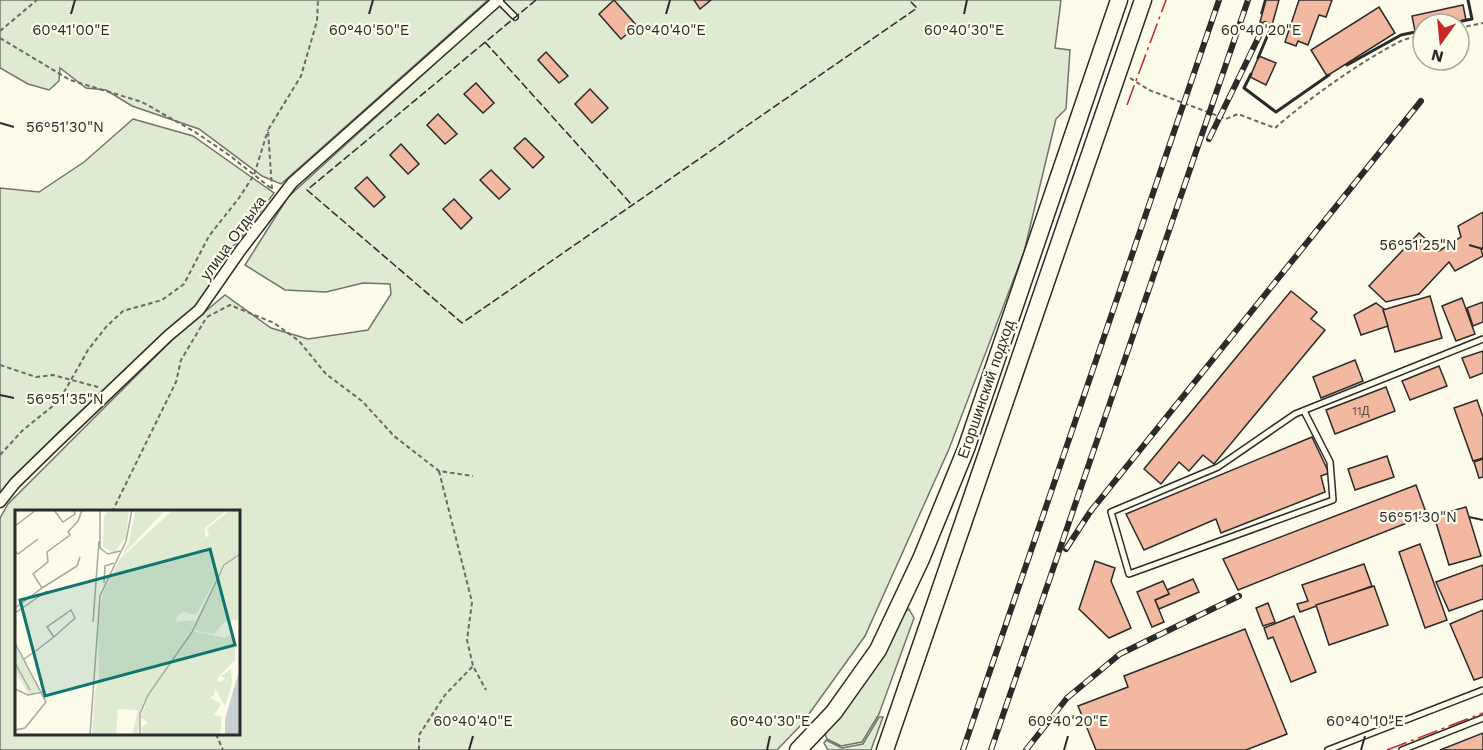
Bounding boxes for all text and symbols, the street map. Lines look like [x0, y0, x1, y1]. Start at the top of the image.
north arrow [1411, 12, 1471, 72]
text: 60°41'00"E [32, 21, 110, 39]
text: 60°40'50"E [329, 21, 409, 39]
text: 60°40'40"E [626, 21, 706, 39]
text: 60°40'30"E [924, 21, 1004, 39]
text: 60°40'20"E [1221, 21, 1301, 39]
text: N [1429, 45, 1445, 67]
text: 56°51'30"N [26, 118, 104, 136]
street label: улица Отдыха [196, 192, 270, 284]
text: 56°51'25"N [1379, 236, 1457, 254]
street label: Егоршинский подход [954, 317, 1018, 461]
text: 56°51'35"N [26, 390, 104, 408]
house number: 11Д [1352, 404, 1370, 418]
text: 56°51'30"N [1379, 508, 1457, 526]
inset map [15, 510, 240, 735]
text: 60°40'40"E [433, 712, 513, 730]
text: 60°40'30"E [730, 712, 810, 730]
text: 60°40'20"E [1028, 712, 1108, 730]
text: 60°40'10"E [1326, 712, 1404, 730]

